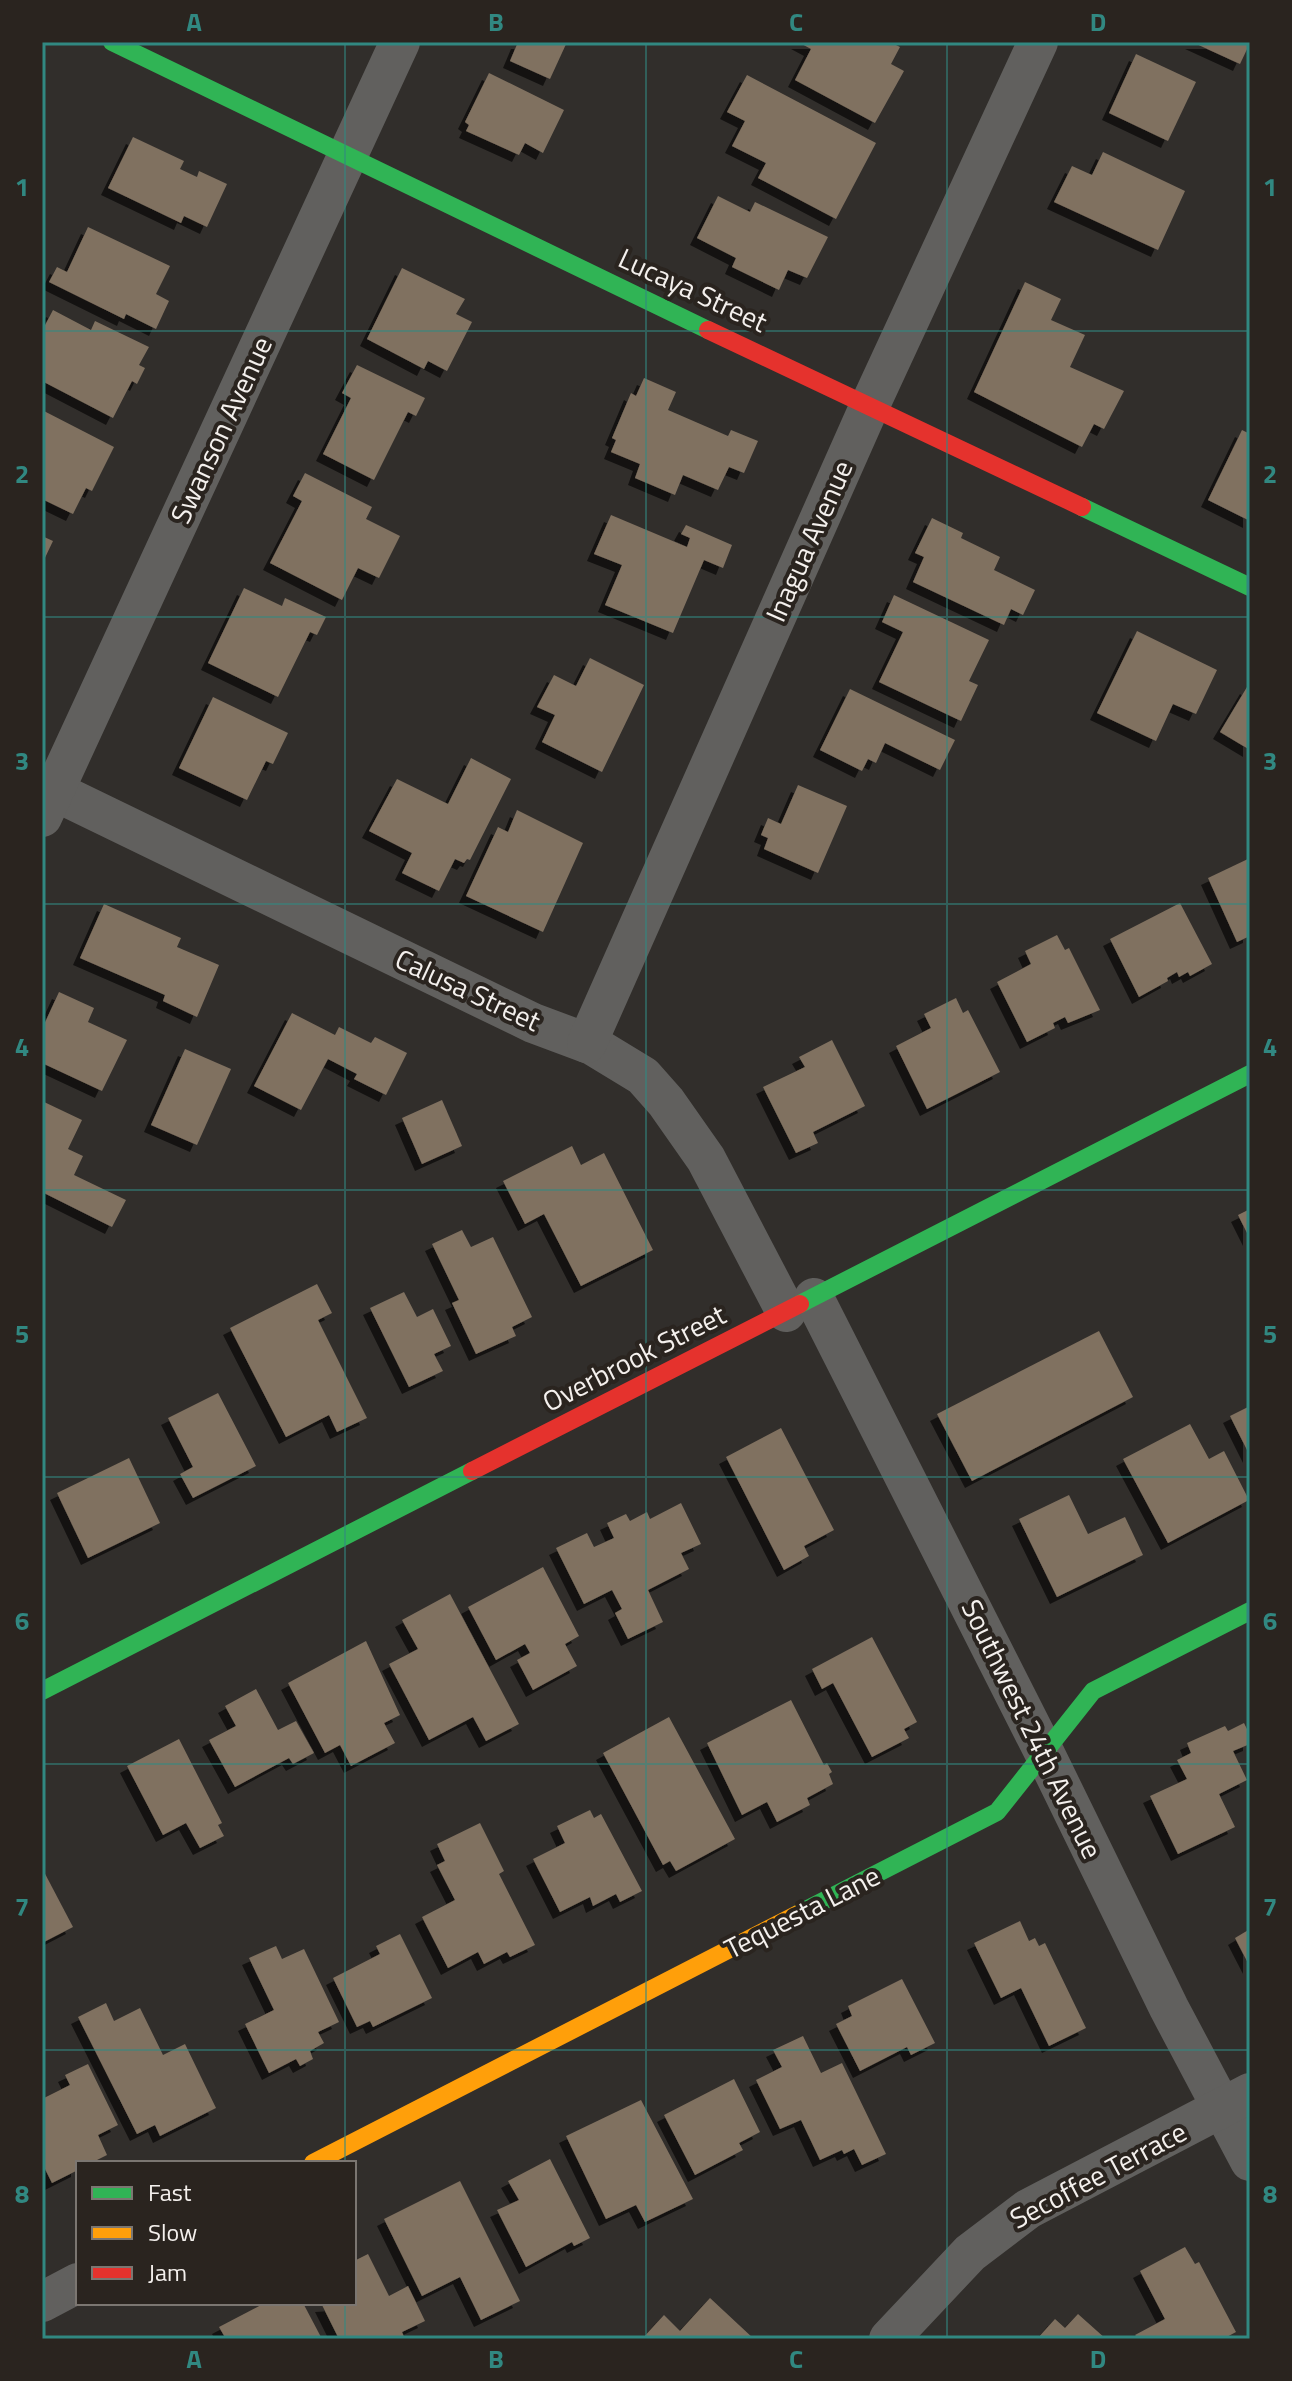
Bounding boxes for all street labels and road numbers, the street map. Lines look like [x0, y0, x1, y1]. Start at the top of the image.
street label: Lucaya Street [612, 236, 775, 343]
street label: Swanson Avenue [158, 329, 283, 530]
street label: Inagua Avenue [754, 453, 863, 629]
street label: Calusa Street [388, 937, 548, 1042]
street label: Overbrook Street [534, 1293, 733, 1422]
street label: Southwest 24th Avenue [951, 1592, 1114, 1866]
street label: Tequesta Lane [716, 1854, 887, 1969]
street label: Secoffee Terrace [1002, 2110, 1194, 2239]

